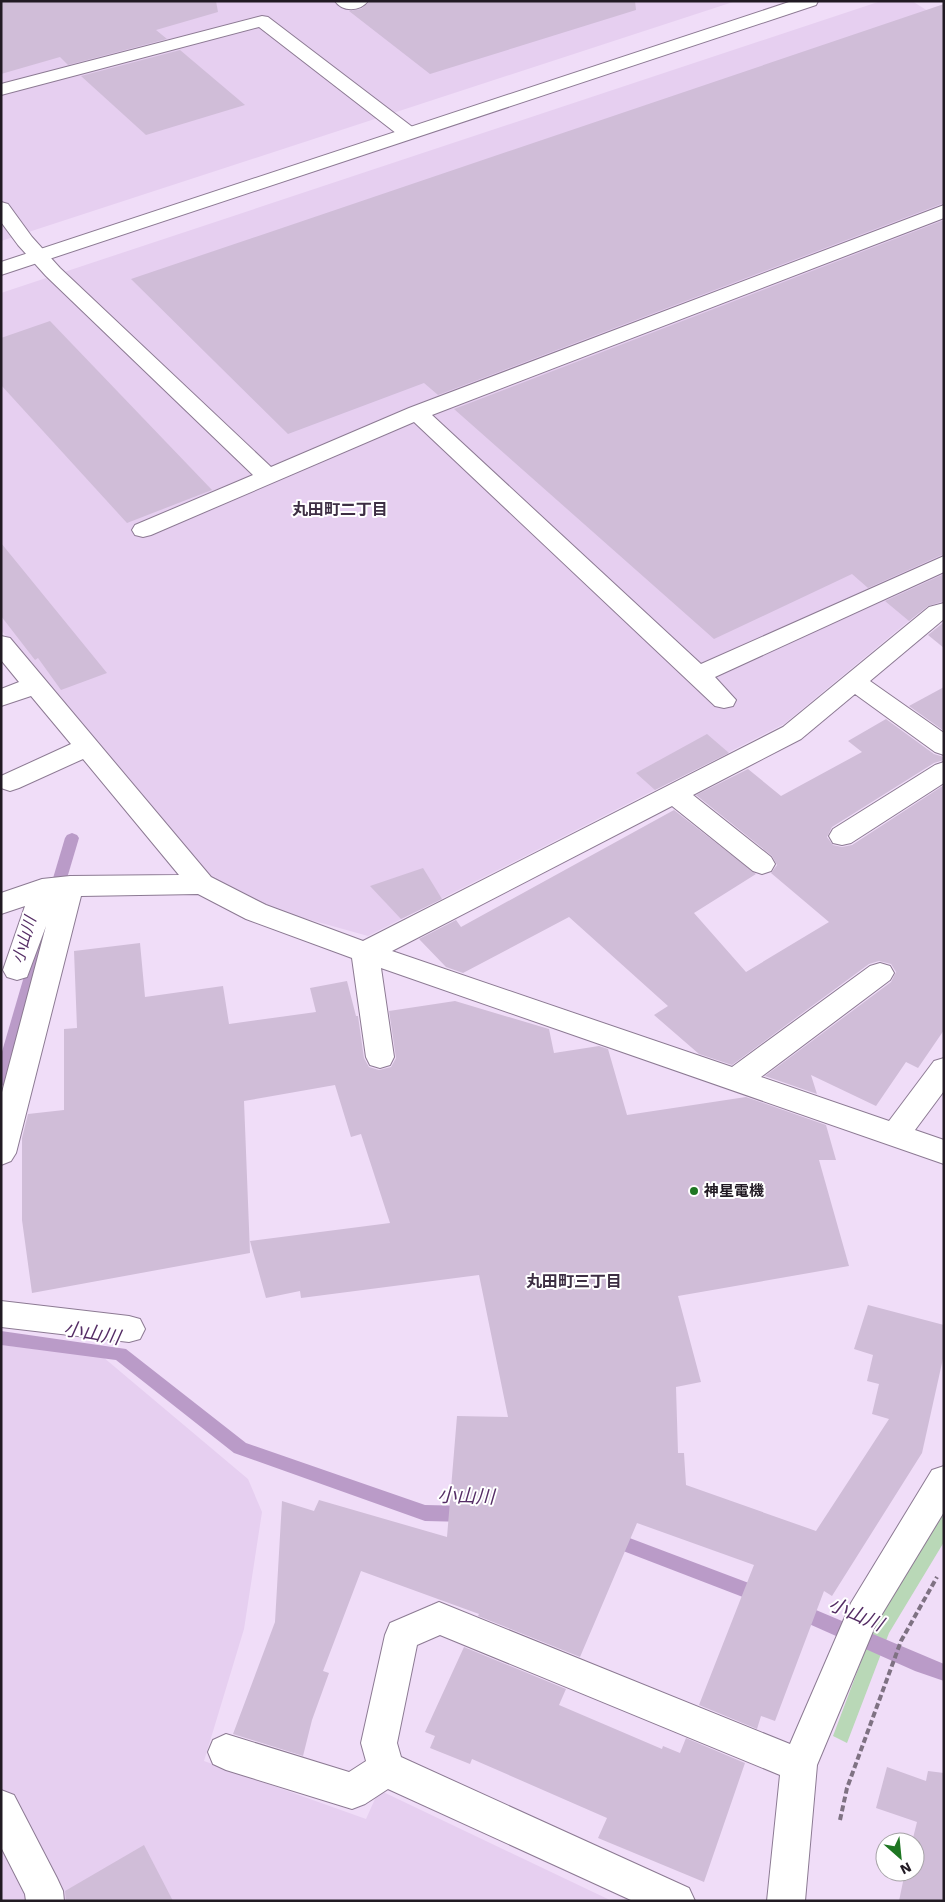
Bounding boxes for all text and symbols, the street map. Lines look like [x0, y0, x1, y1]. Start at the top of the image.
district label: 丸田町二丁目 [292, 500, 388, 519]
water label: 小山川 [8, 912, 40, 966]
place label: 神星電機 [703, 1182, 764, 1200]
marker: 神星電機 [688, 1185, 700, 1197]
district label: 丸田町三丁目 [526, 1272, 622, 1291]
water label: 小山川 [62, 1317, 124, 1350]
water label: 小山川 [437, 1484, 497, 1509]
water label: 小山川 [825, 1592, 889, 1637]
north arrow [875, 1832, 925, 1882]
text: N [898, 1859, 914, 1878]

